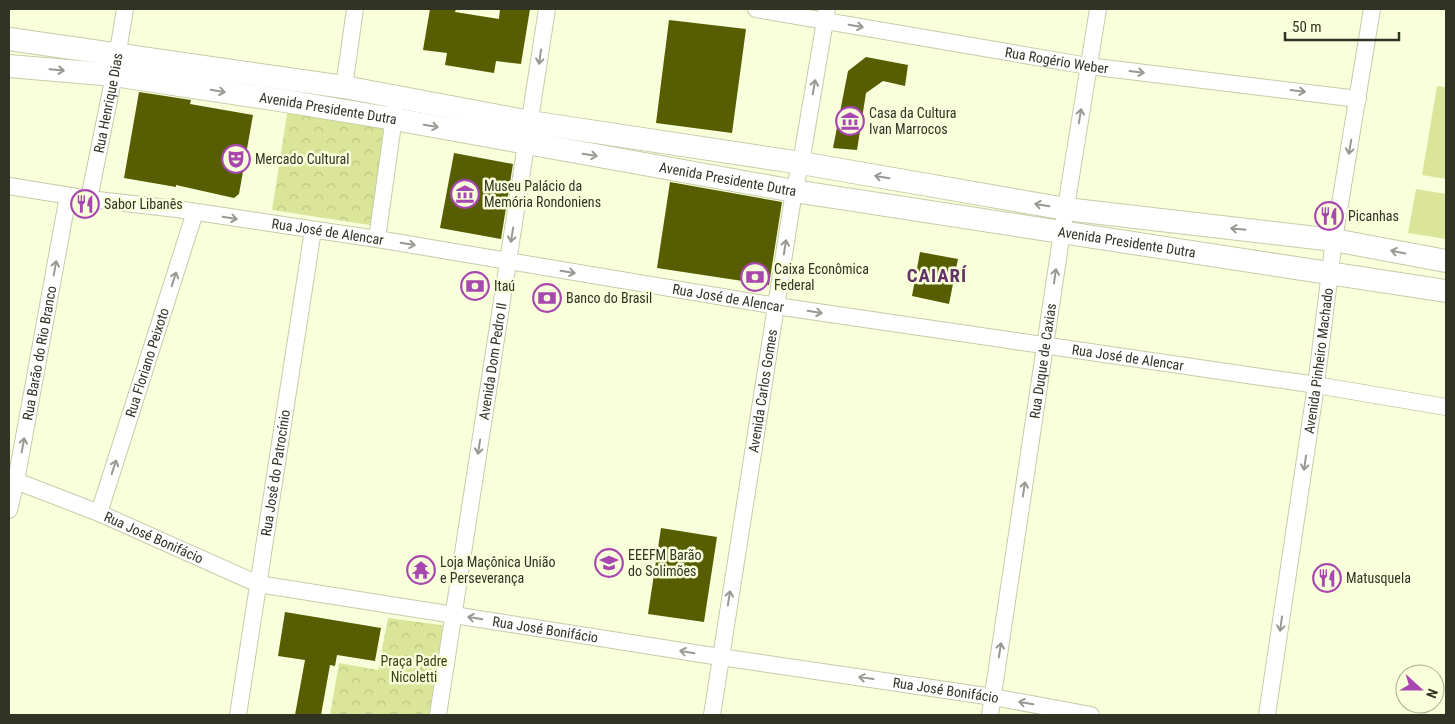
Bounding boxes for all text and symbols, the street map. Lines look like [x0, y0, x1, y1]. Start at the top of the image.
scale bar [1285, 10, 1399, 42]
text: 50 m [1292, 18, 1322, 36]
one-way arrow [848, 21, 864, 31]
street label: Rua Rogério Weber [1004, 44, 1109, 76]
one-way arrow [535, 49, 545, 65]
street label: Rua Henrique Dias [90, 52, 126, 154]
one-way arrow [49, 65, 65, 75]
one-way arrow [1129, 67, 1145, 77]
one-way arrow [809, 80, 819, 96]
one-way arrow [210, 86, 226, 96]
one-way arrow [1290, 86, 1306, 96]
street label: Avenida Presidente Dutra [258, 89, 398, 127]
place label: Casa da Cultura Ivan Marrocos [869, 105, 956, 137]
museum icon: Casa da Cultura Ivan Marrocos [835, 106, 865, 136]
one-way arrow [1076, 108, 1086, 124]
one-way arrow [422, 121, 438, 131]
one-way arrow [1344, 138, 1354, 154]
theatre icon: Mercado Cultural [221, 144, 251, 174]
one-way arrow [582, 150, 598, 160]
place label: Mercado Cultural [255, 151, 349, 167]
street label: Avenida Presidente Dutra [658, 159, 798, 199]
one-way arrow [874, 171, 890, 181]
place label: Museu Palácio da Memória Rondoniens [484, 178, 601, 210]
museum icon: Museu Palácio da Memória Rondoniens [450, 179, 480, 209]
restaurant icon: Sabor Libanês [70, 189, 100, 219]
place label: Sabor Libanês [104, 196, 183, 212]
one-way arrow [1034, 200, 1050, 210]
restaurant icon: Picanhas [1314, 201, 1344, 231]
place label: Picanhas [1348, 208, 1399, 224]
one-way arrow [222, 213, 238, 223]
street label: Rua José de Alencar [271, 215, 385, 248]
street label: Avenida Presidente Dutra [1057, 224, 1197, 260]
one-way arrow [1230, 224, 1246, 234]
one-way arrow [507, 226, 517, 242]
one-way arrow [400, 240, 416, 250]
one-way arrow [781, 240, 791, 256]
one-way arrow [1391, 247, 1407, 256]
one-way arrow [51, 261, 60, 277]
place label: Caixa Econômica Federal [774, 261, 869, 293]
bank icon: Caixa Econômica Federal [740, 262, 770, 292]
district label: CAIARÍ [907, 264, 968, 287]
one-way arrow [560, 267, 576, 277]
one-way arrow [1051, 269, 1061, 285]
bank icon: Itaú [460, 271, 490, 301]
one-way arrow [170, 272, 179, 287]
place label: Itaú [494, 278, 515, 294]
street label: Rua José de Alencar [671, 281, 785, 315]
bank icon: Banco do Brasil [532, 283, 562, 313]
street label: Rua Barão do Rio Branco [19, 284, 59, 421]
street label: Avenida Pinheiro Machado [1301, 287, 1336, 435]
place label: Banco do Brasil [566, 290, 652, 306]
street label: Avenida Dom Pedro II [476, 301, 510, 421]
street label: Rua Duque de Caxias [1026, 302, 1059, 420]
street label: Rua Floriano Peixoto [122, 306, 172, 419]
one-way arrow [807, 307, 823, 317]
street label: Avenida Carlos Gomes [745, 328, 780, 454]
street label: Rua José de Alencar [1071, 341, 1185, 374]
street label: Rua José do Patrocínio [258, 408, 293, 537]
one-way arrow [18, 438, 28, 454]
one-way arrow [474, 439, 484, 455]
one-way arrow [1299, 455, 1309, 471]
one-way arrow [110, 460, 119, 475]
one-way arrow [1019, 481, 1029, 497]
street label: Rua José Bonifácio [102, 508, 206, 567]
place label: EEEFM Barão do Solimões [628, 547, 701, 579]
school or university icon: EEEFM Barão do Solimões [594, 548, 624, 578]
place label: Loja Maçônica União e Perseverança [440, 554, 556, 586]
temple icon: Loja Maçônica União e Perseverança [406, 555, 436, 585]
restaurant icon: Matusquela [1312, 563, 1342, 593]
place label: Matusquela [1346, 570, 1411, 586]
one-way arrow [725, 590, 735, 606]
one-way arrow [468, 612, 484, 622]
street label: Rua José Bonifácio [491, 613, 599, 646]
one-way arrow [1276, 616, 1286, 632]
one-way arrow [995, 642, 1005, 658]
one-way arrow [680, 646, 696, 656]
park label: Praça Padre Nicoletti [381, 653, 448, 685]
north arrow [1395, 664, 1445, 714]
one-way arrow [858, 673, 874, 683]
street label: Rua José Bonifácio [892, 674, 1000, 706]
text: N [1423, 687, 1441, 701]
one-way arrow [1018, 698, 1034, 708]

